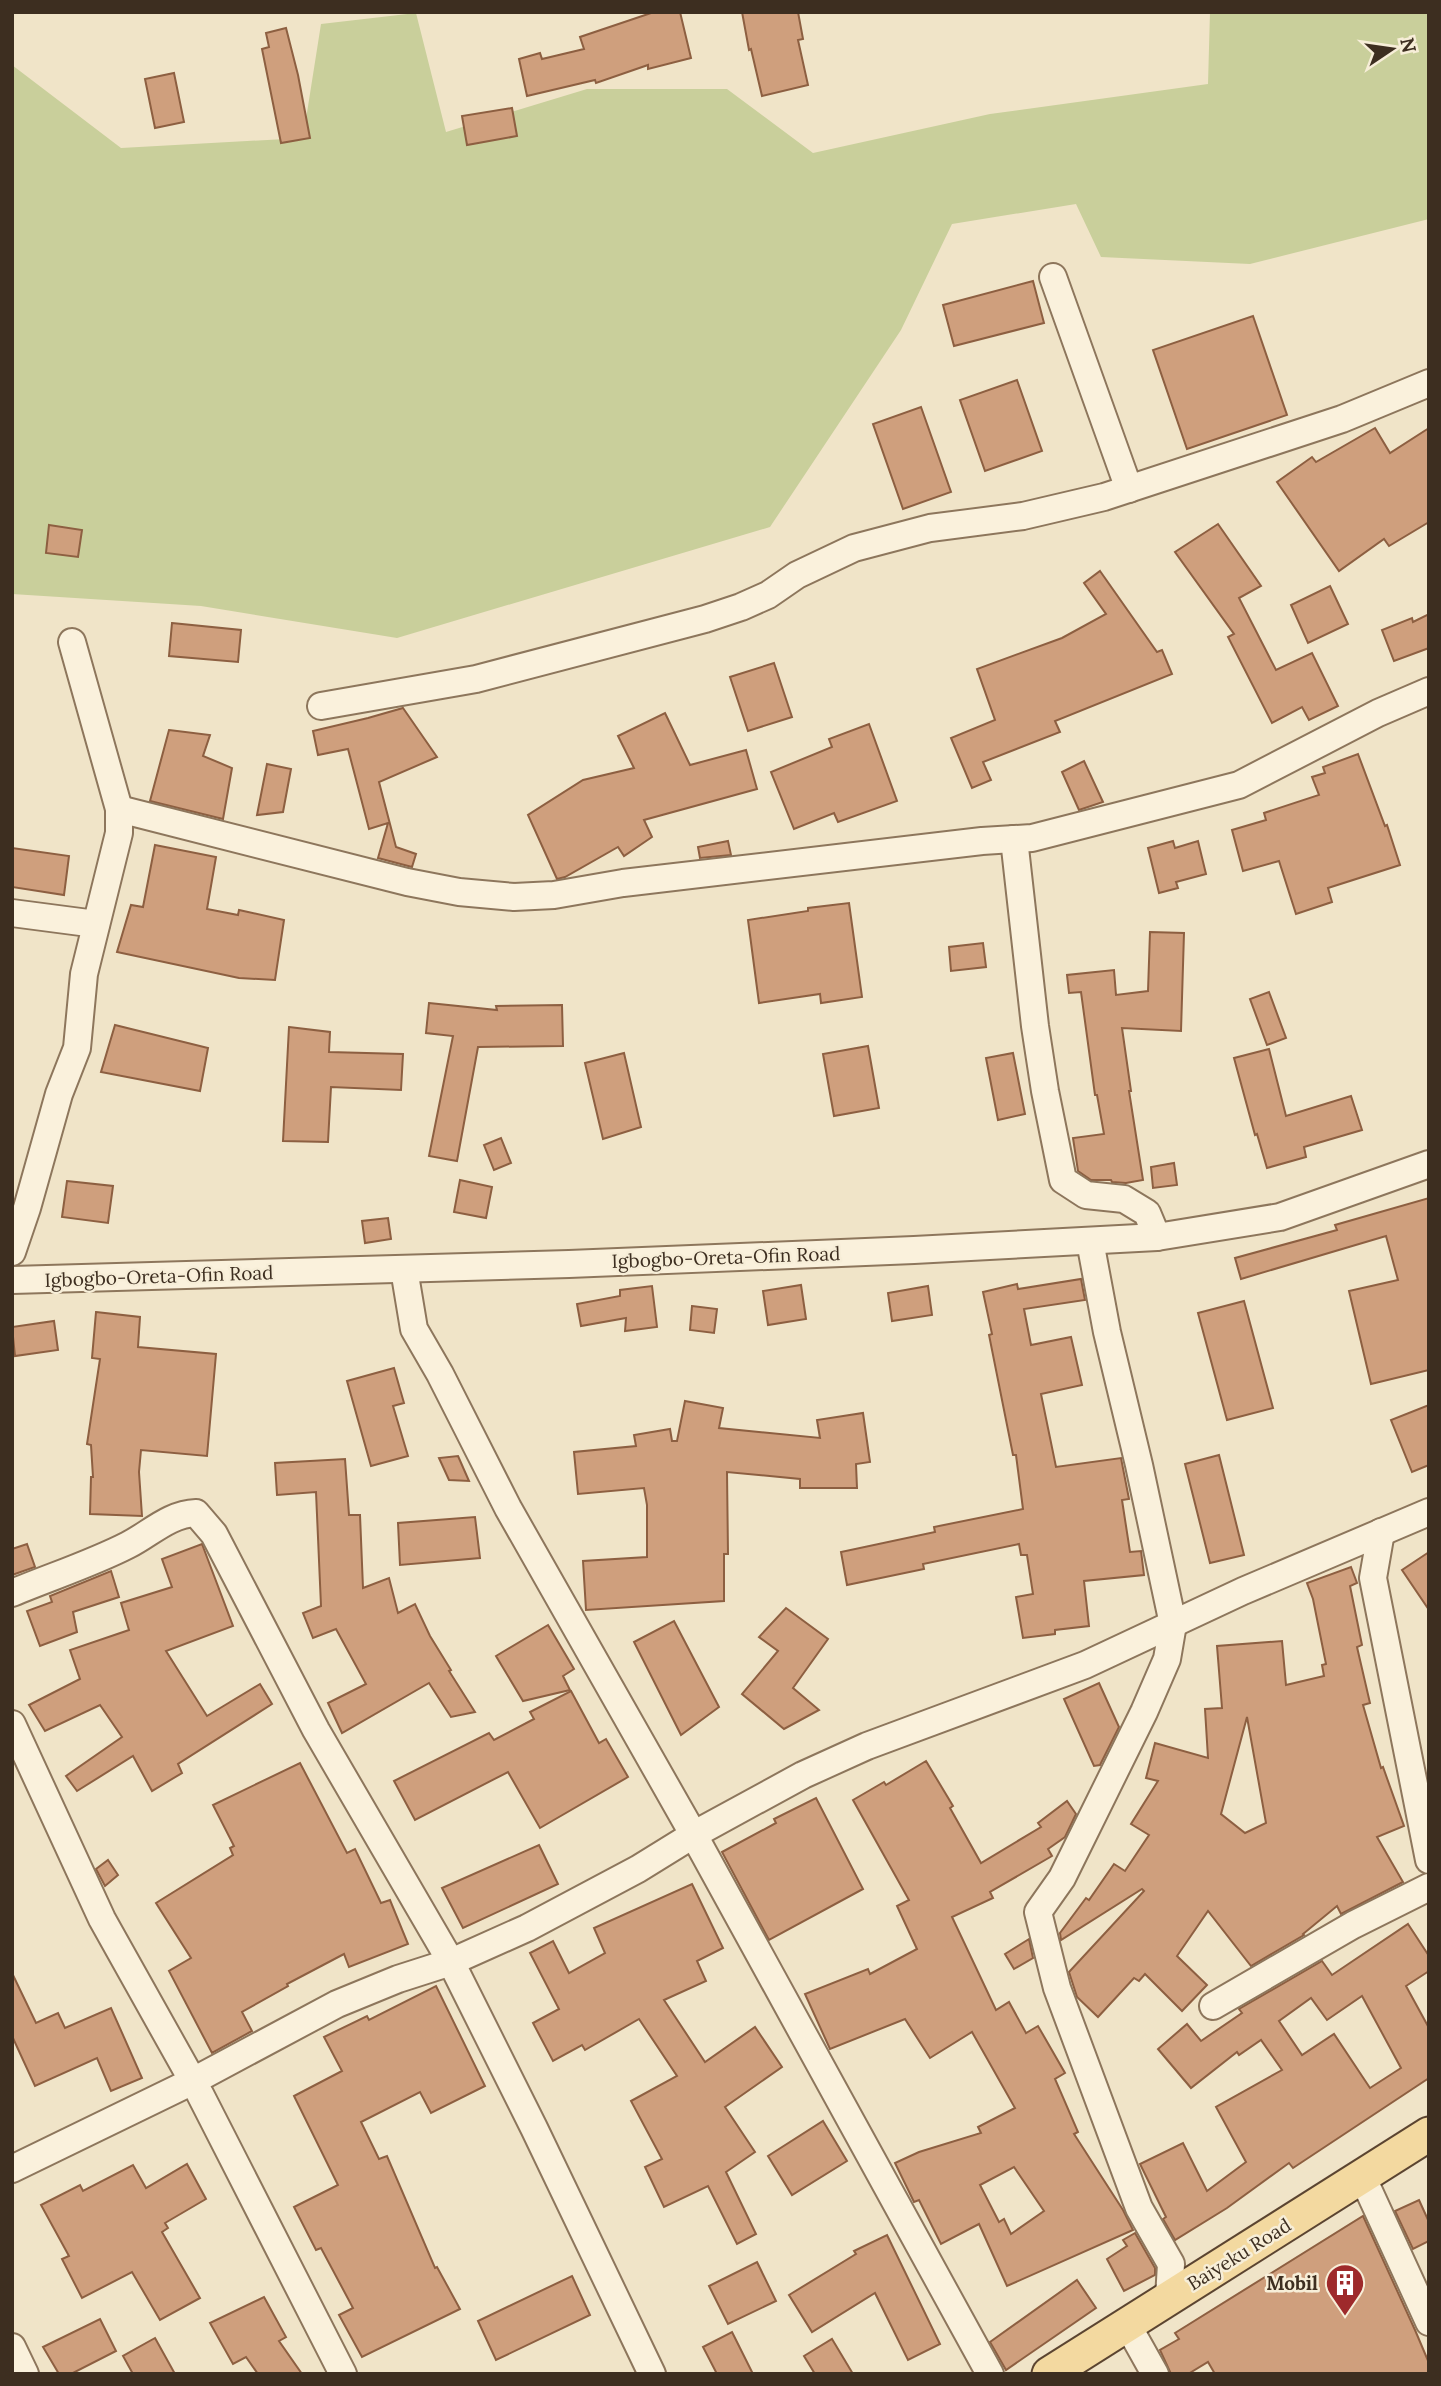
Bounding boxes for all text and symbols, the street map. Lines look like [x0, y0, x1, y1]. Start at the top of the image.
north arrow [1357, 14, 1427, 84]
text: N [1395, 35, 1422, 55]
street label: Igbogbo-Oreta-Ofin Road [611, 1241, 841, 1273]
street label: Igbogbo-Oreta-Ofin Road [44, 1260, 274, 1292]
street label: Baiyeku Road [1183, 2213, 1295, 2295]
building icon: Mobil [1324, 2262, 1366, 2317]
place label: Mobil [1266, 2271, 1318, 2295]

